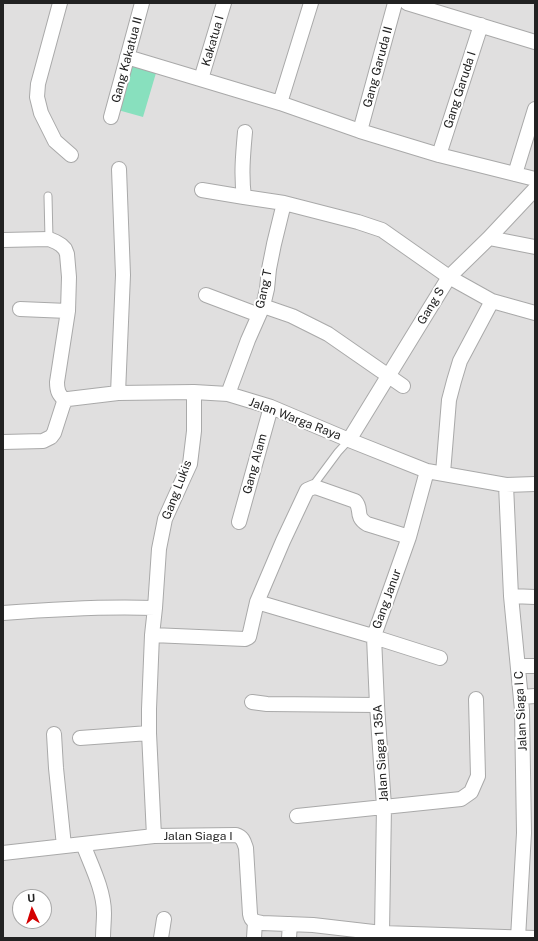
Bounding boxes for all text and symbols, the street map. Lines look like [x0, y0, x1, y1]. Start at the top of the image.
street label: Kakatua I [199, 14, 227, 68]
street label: Gang Kakatua II [109, 15, 145, 105]
street label: Gang Garuda II [360, 25, 396, 109]
street label: Gang Garuda I [441, 50, 479, 130]
street label: Gang T [253, 268, 275, 310]
street label: Gang S [414, 285, 448, 327]
street label: Jalan Warga Raya [247, 395, 343, 443]
street label: Gang Alam [240, 432, 270, 496]
street label: Gang Lukis [159, 458, 195, 522]
street label: Gang Janur [370, 567, 404, 631]
street label: Jalan Siaga I C [512, 670, 530, 752]
street label: Jalan Siaga 1 35A [370, 704, 392, 802]
street label: Jalan Siaga I [163, 829, 233, 843]
north arrow [12, 889, 52, 929]
text: U [27, 892, 36, 904]

